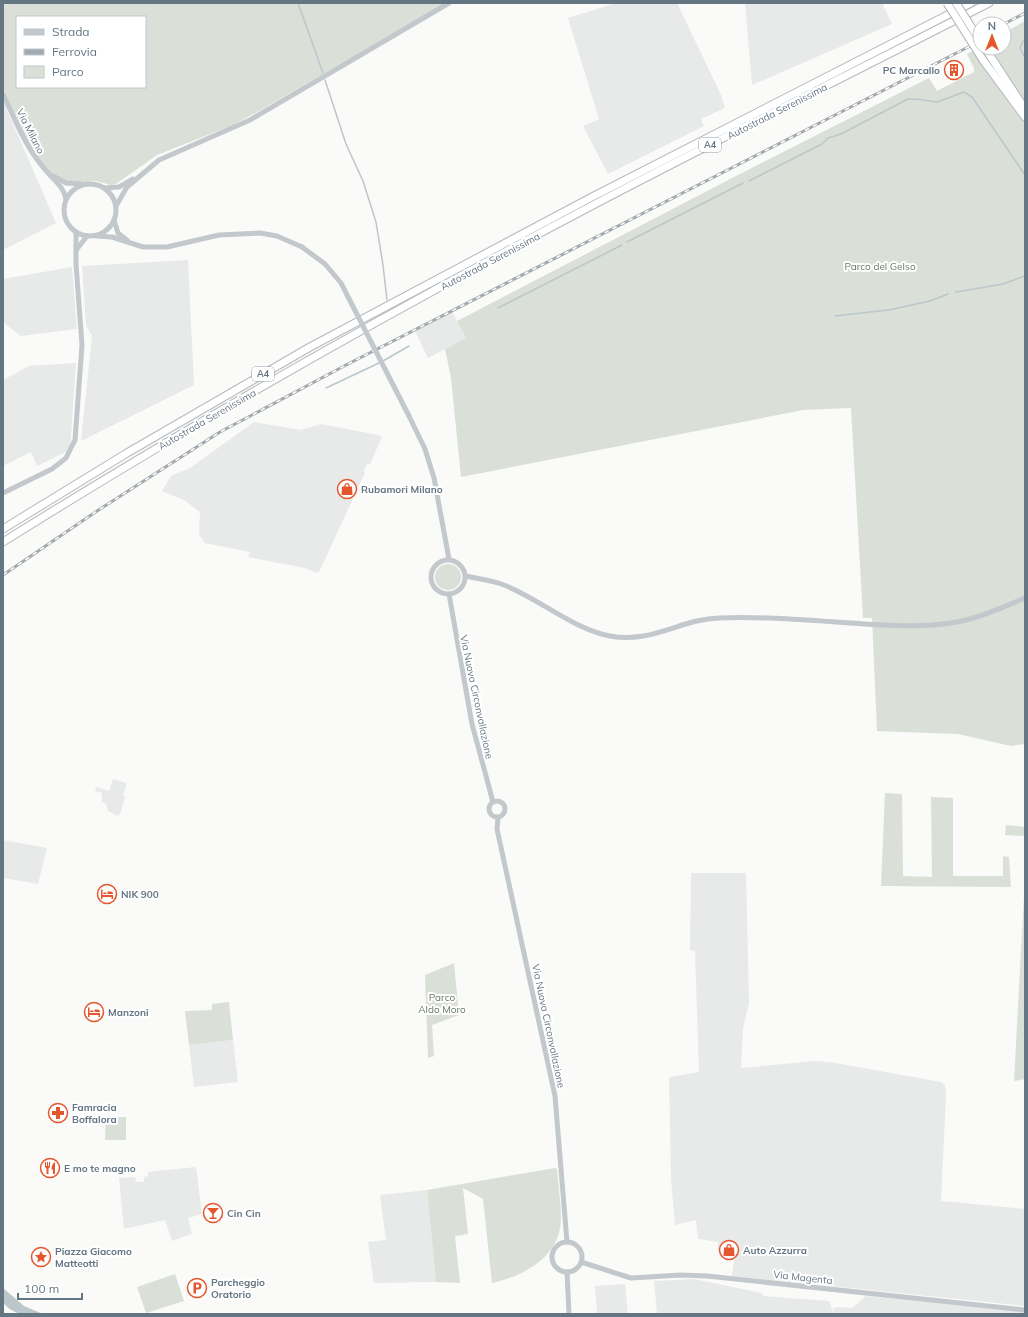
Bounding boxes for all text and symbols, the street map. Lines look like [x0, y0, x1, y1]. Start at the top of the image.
legend [16, 16, 146, 88]
north arrow [972, 16, 1012, 56]
text: N [988, 19, 996, 33]
text: Strada [52, 24, 90, 39]
text: Ferrovia [52, 44, 97, 59]
building icon: PC Marcallo [943, 59, 965, 81]
text: Parco [52, 64, 84, 79]
place label: PC Marcallo [883, 64, 940, 77]
street label: Autostrada Serenissima [725, 80, 830, 142]
street label: Via Milano [14, 106, 48, 156]
road number: A4 [699, 138, 721, 152]
street label: Autostrada Serenissima [438, 230, 542, 293]
park label: Parco del Gelso [844, 260, 916, 273]
road number: A4 [252, 367, 274, 381]
street label: Autostrada Serenissima [156, 386, 259, 453]
shop icon: Rubamori Milano [336, 478, 358, 500]
place label: Rubamori Milano [361, 483, 443, 496]
street label: Via Nuova Circonvallazione [457, 634, 496, 760]
hotel icon: NIK 900 [96, 883, 118, 905]
place label: NIK 900 [121, 888, 159, 901]
street label: Via Nuova Circonvallazione [529, 963, 568, 1089]
park label: Parco Aldo Moro [418, 991, 466, 1016]
hotel icon: Manzoni [83, 1001, 105, 1023]
place label: Manzoni [108, 1006, 149, 1019]
place label: Famracia Boffalora [72, 1101, 117, 1126]
pharmacy icon: Famracia Boffalora [47, 1102, 69, 1124]
restaurant icon: E mo te magno [39, 1157, 61, 1179]
place label: E mo te magno [64, 1162, 136, 1175]
bar icon: Cin Cin [202, 1202, 224, 1224]
place label: Cin Cin [227, 1207, 261, 1220]
shop icon: Auto Azzurra [718, 1239, 740, 1261]
place label: Auto Azzurra [743, 1244, 807, 1257]
place label: Piazza Giacomo Matteotti [55, 1245, 132, 1270]
place icon: Piazza Giacomo Matteotti [30, 1246, 52, 1268]
street label: Via Magenta [773, 1268, 833, 1287]
scale bar [18, 1275, 82, 1301]
place label: Parcheggio Oratorio [211, 1276, 265, 1301]
parking icon: Parcheggio Oratorio [186, 1277, 208, 1299]
text: 100 m [24, 1281, 59, 1296]

